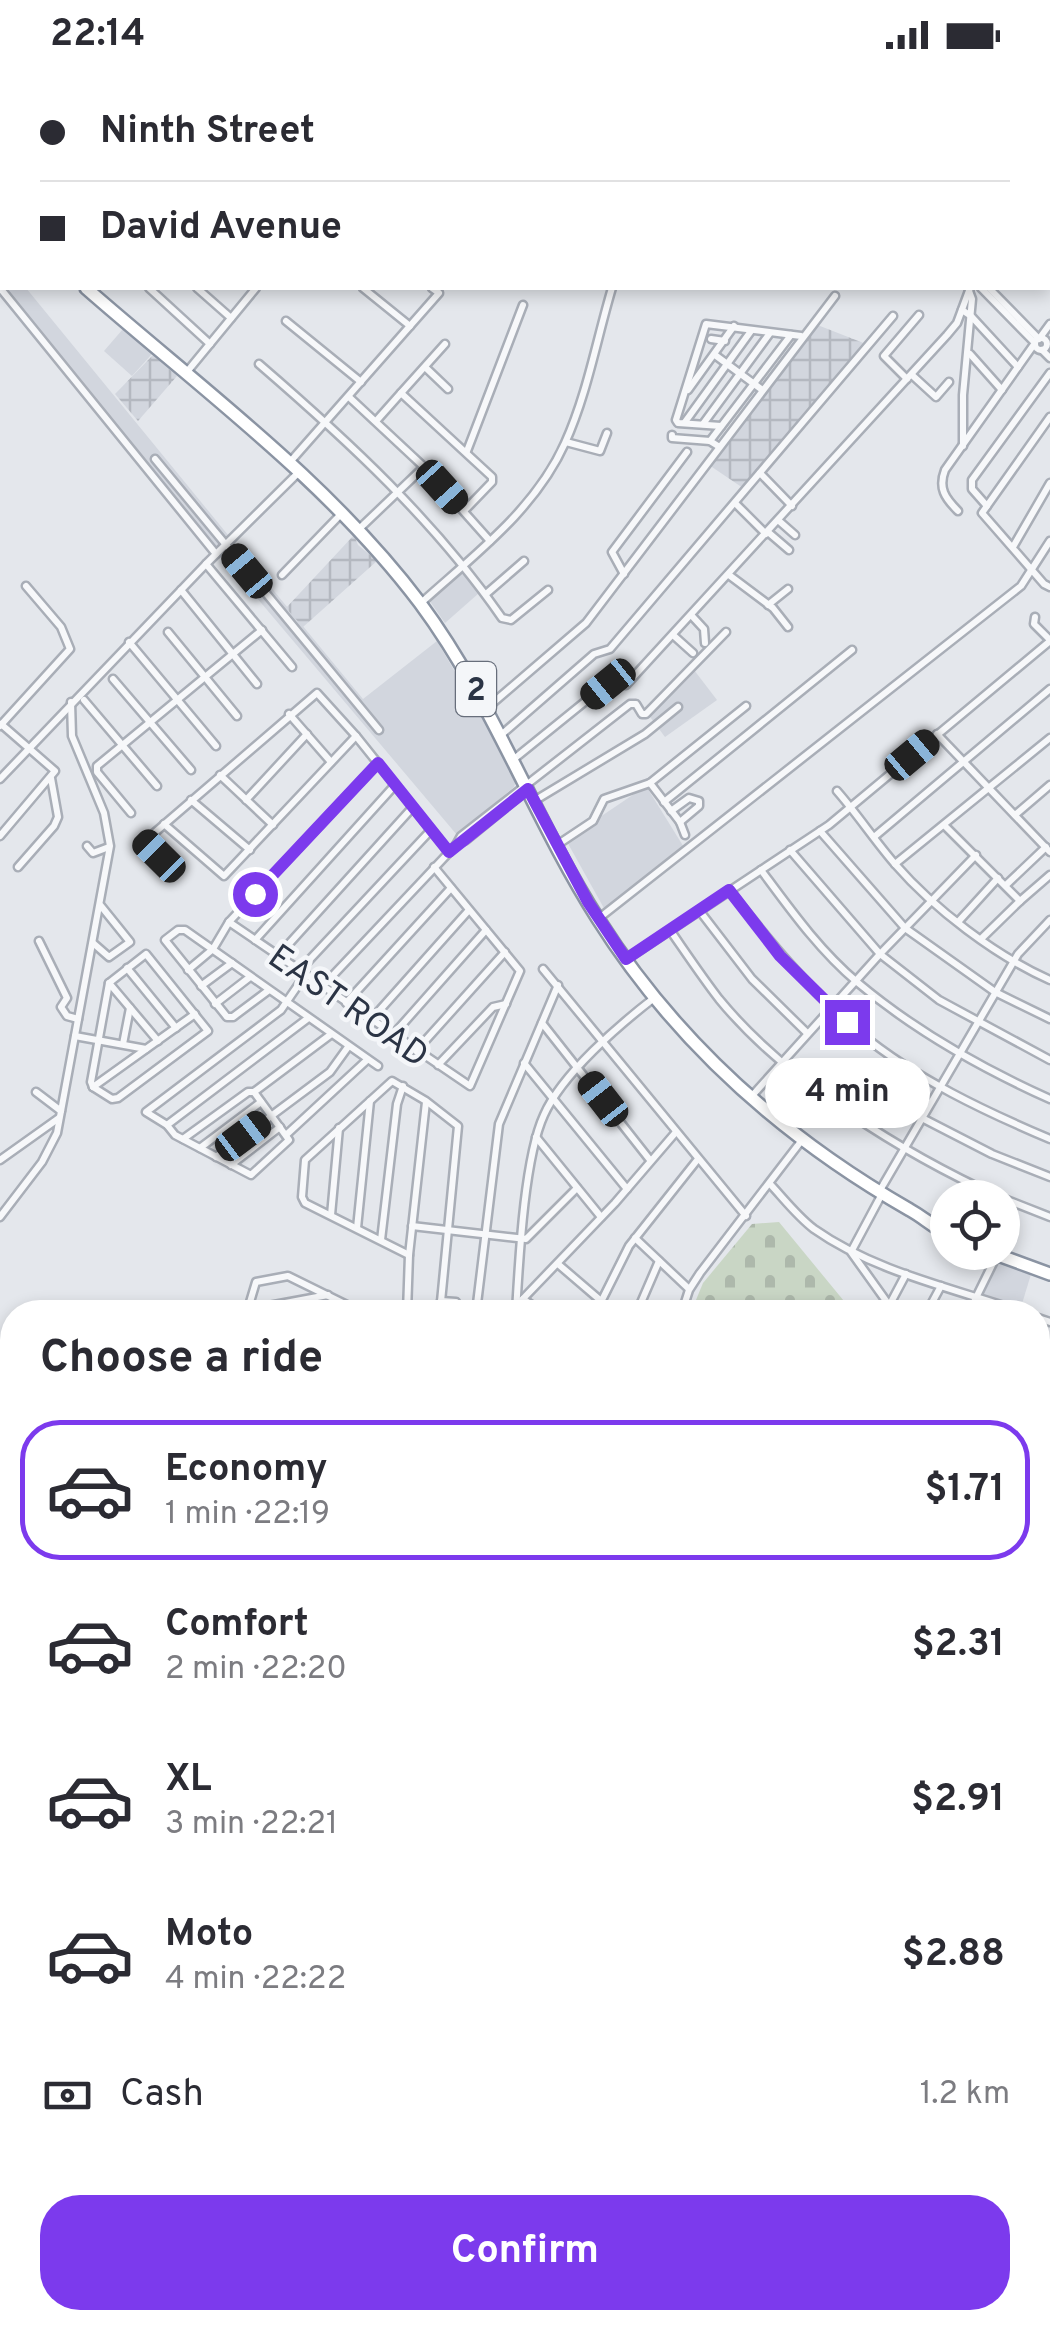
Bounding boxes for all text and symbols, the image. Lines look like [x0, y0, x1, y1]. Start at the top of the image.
text: 22:14 [50, 11, 145, 60]
text: Ninth Street [100, 108, 315, 157]
text: David Avenue [100, 204, 342, 253]
car [411, 455, 473, 519]
car [216, 538, 278, 604]
car [575, 653, 641, 715]
road number: 2 [456, 662, 496, 716]
car [879, 724, 945, 786]
car [127, 824, 191, 888]
route start [233, 872, 278, 917]
street label: EAST ROAD [259, 936, 436, 1079]
route end [825, 1000, 870, 1045]
callout: 4 min [764, 1057, 930, 1127]
car [573, 1066, 633, 1132]
text: 4 min [805, 1073, 890, 1113]
car [210, 1106, 276, 1166]
map controls [930, 1180, 1020, 1270]
button: locate [930, 1180, 1020, 1270]
text: Choose a ride [40, 1331, 323, 1388]
icon: car [45, 1445, 135, 1535]
text: Economy [165, 1446, 327, 1495]
text: $1.71 [924, 1466, 1005, 1515]
text: 1 min · 22:19 [165, 1495, 330, 1535]
icon: car [45, 1600, 135, 1690]
text: Comfort [165, 1601, 309, 1650]
text: $2.31 [912, 1621, 1005, 1670]
text: 2 min · 22:20 [165, 1650, 347, 1690]
icon: car [45, 1755, 135, 1845]
text: XL [165, 1756, 212, 1805]
text: $2.91 [911, 1776, 1005, 1825]
text: 3 min · 22:21 [165, 1805, 338, 1845]
icon: car [45, 1910, 135, 2000]
text: Moto [165, 1911, 253, 1960]
text: $2.88 [902, 1931, 1005, 1980]
text: 4 min · 22:22 [165, 1960, 346, 2000]
icon: cash [40, 2068, 95, 2123]
text: Cash [120, 2071, 204, 2120]
text: 1.2 km [920, 2075, 1010, 2115]
button: Confirm [40, 2195, 1010, 2310]

